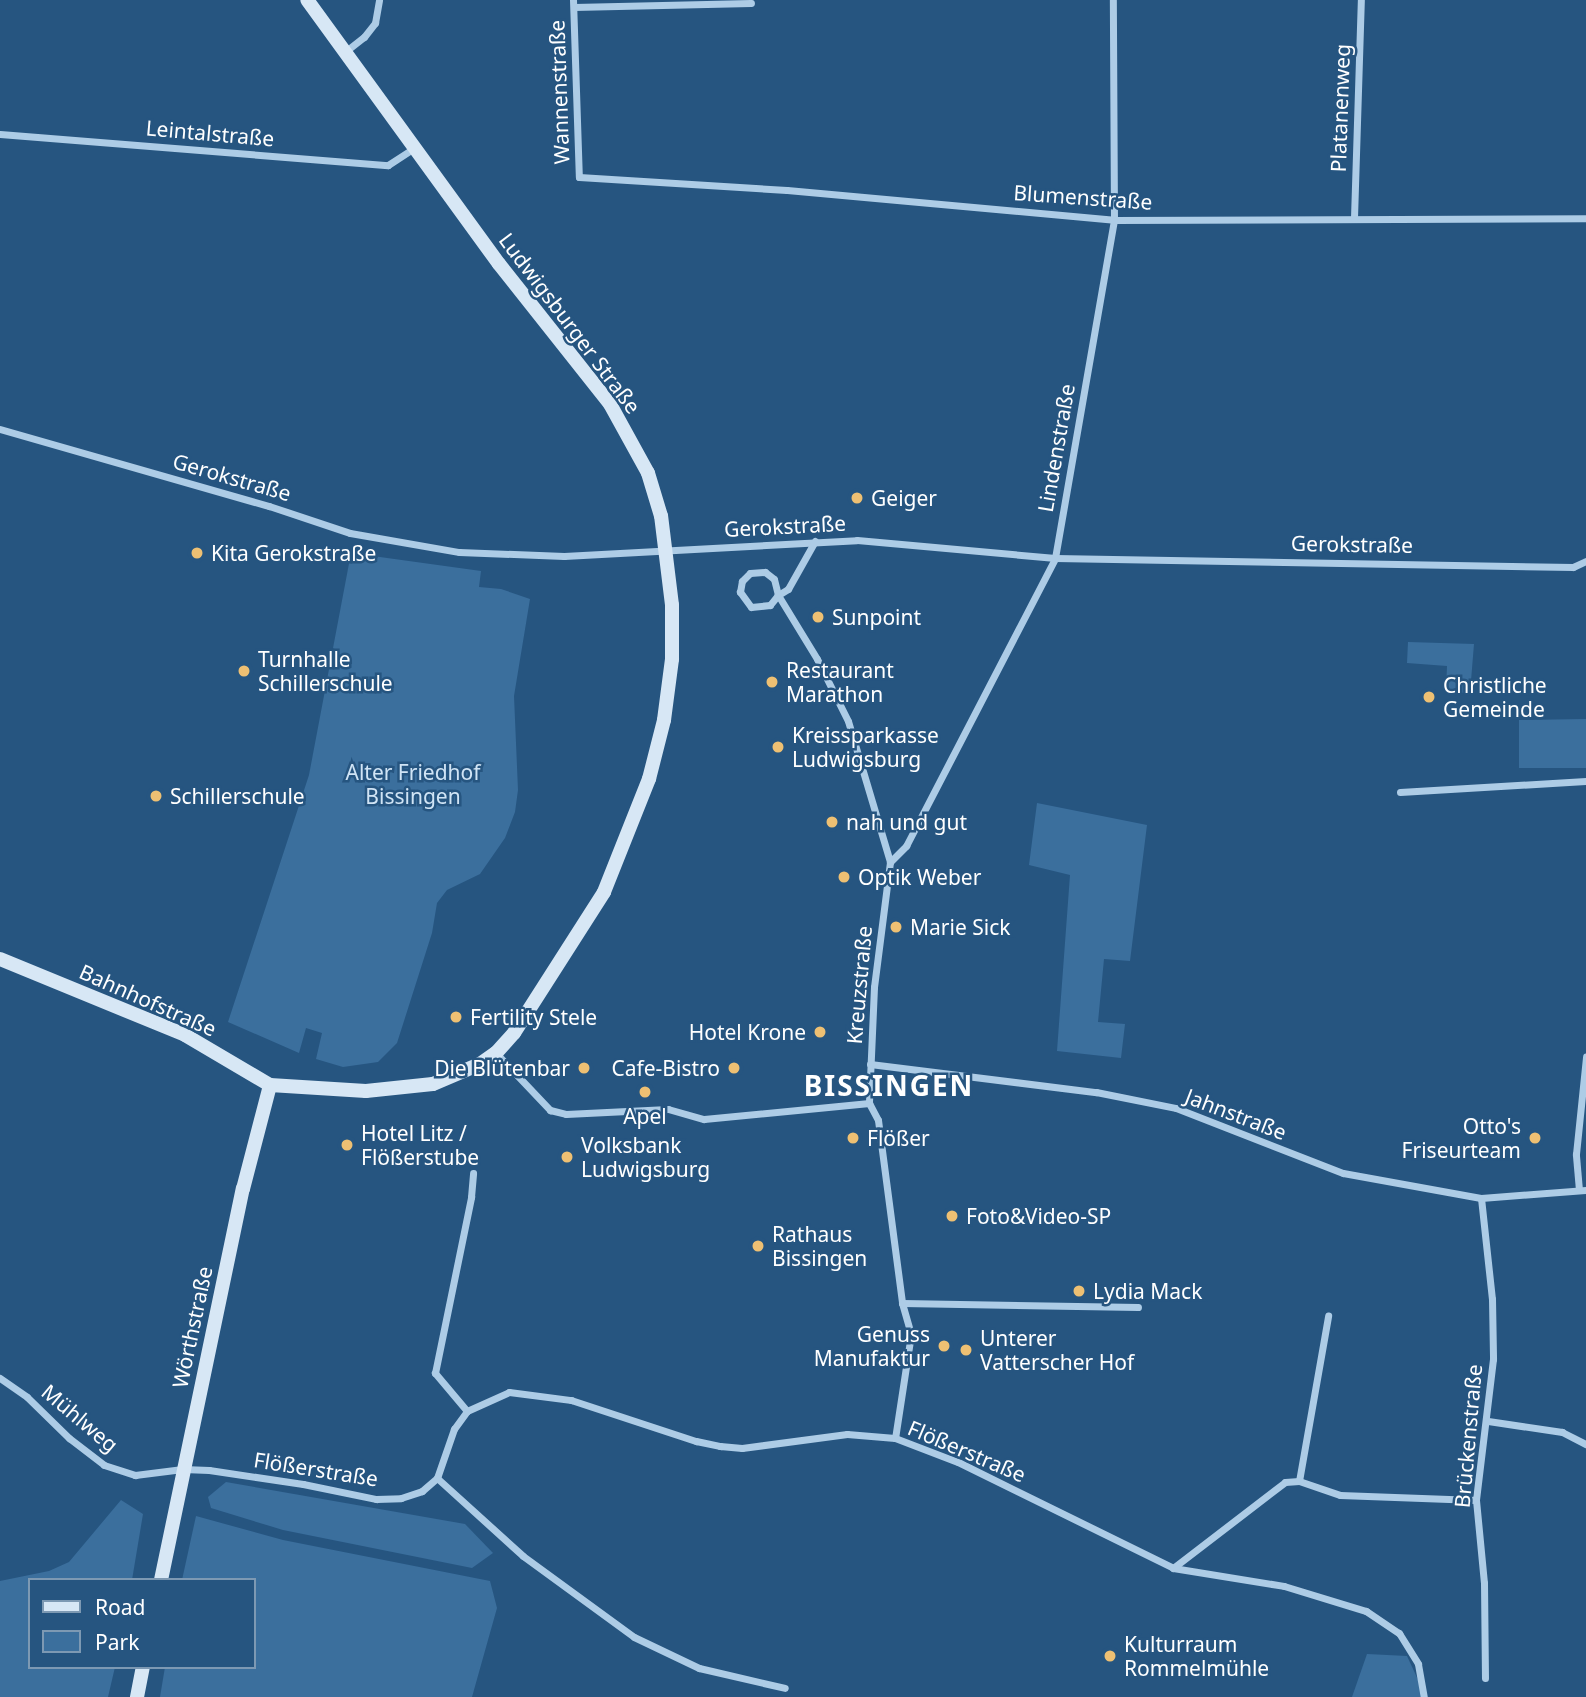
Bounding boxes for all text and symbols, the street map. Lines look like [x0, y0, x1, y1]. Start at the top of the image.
street label: Wannenstraße [544, 19, 574, 165]
street label: Platanenweg [1325, 43, 1355, 173]
street label: Leintalstraße [145, 115, 275, 151]
street label: Blumenstraße [1013, 180, 1153, 214]
street label: Ludwigsburger Straße [494, 228, 646, 418]
street label: Lindenstraße [1032, 382, 1080, 514]
street label: Gerokstraße [170, 448, 294, 506]
place label: Geiger [871, 485, 937, 511]
marker: Geiger [849, 490, 865, 506]
street label: Gerokstraße [723, 510, 847, 542]
street label: Gerokstraße [1291, 530, 1413, 558]
place label: Kita Gerokstraße [211, 540, 376, 566]
marker: Kita Gerokstraße [189, 545, 205, 561]
place label: Sunpoint [832, 604, 921, 630]
marker: Sunpoint [810, 609, 826, 625]
place label: Turnhalle Schillerschule [258, 646, 393, 696]
place label: Restaurant Marathon [786, 657, 894, 707]
marker: Turnhalle Schillerschule [236, 663, 252, 679]
place label: Christliche Gemeinde [1443, 672, 1547, 722]
marker: Restaurant Marathon [764, 674, 780, 690]
marker: Christliche Gemeinde [1421, 689, 1437, 705]
place label: Kreissparkasse Ludwigsburg [792, 722, 939, 772]
marker: Kreissparkasse Ludwigsburg [770, 739, 786, 755]
park label: Alter Friedhof Bissingen [345, 759, 481, 809]
place label: Schillerschule [170, 783, 305, 809]
marker: Schillerschule [148, 788, 164, 804]
place label: nah und gut [846, 809, 967, 835]
marker: nah und gut [824, 814, 840, 830]
place label: Optik Weber [858, 864, 981, 890]
marker: Optik Weber [836, 869, 852, 885]
place label: Marie Sick [910, 914, 1010, 940]
marker: Marie Sick [888, 919, 904, 935]
street label: Kreuzstraße [841, 925, 877, 1045]
street label: Bahnhofstraße [76, 959, 220, 1041]
place label: Fertility Stele [470, 1004, 597, 1030]
marker: Fertility Stele [448, 1009, 464, 1025]
place label: Hotel Krone [689, 1019, 806, 1045]
marker: Hotel Krone [812, 1024, 828, 1040]
place label: Die Blütenbar [434, 1055, 570, 1081]
place label: Cafe-Bistro [611, 1055, 720, 1081]
marker: Die Blütenbar [576, 1060, 592, 1076]
marker: Cafe-Bistro [726, 1060, 742, 1076]
district label: BISSINGEN [805, 1068, 973, 1102]
street label: Jahnstraße [1182, 1083, 1290, 1145]
marker: Apel [637, 1084, 653, 1100]
place label: Apel [623, 1103, 667, 1129]
place label: Otto's Friseurteam [1402, 1113, 1521, 1163]
place label: Hotel Litz / Flößerstube [361, 1120, 479, 1170]
place label: Flößer [867, 1125, 930, 1151]
marker: Flößer [845, 1130, 861, 1146]
marker: Otto's Friseurteam [1527, 1130, 1543, 1146]
place label: Volksbank Ludwigsburg [581, 1132, 710, 1182]
marker: Hotel Litz / Flößerstube [339, 1137, 355, 1153]
marker: Volksbank Ludwigsburg [559, 1149, 575, 1165]
place label: Foto&Video-SP [966, 1203, 1111, 1229]
marker: Foto&Video-SP [944, 1208, 960, 1224]
place label: Rathaus Bissingen [772, 1221, 867, 1271]
marker: Rathaus Bissingen [750, 1238, 766, 1254]
street label: Wörthstraße [167, 1264, 217, 1390]
place label: Lydia Mack [1093, 1278, 1202, 1304]
marker: Lydia Mack [1071, 1283, 1087, 1299]
place label: Genuss Manufaktur [814, 1321, 930, 1371]
place label: Unterer Vatterscher Hof [980, 1325, 1134, 1375]
marker: Genuss Manufaktur [936, 1338, 952, 1354]
marker: Unterer Vatterscher Hof [958, 1342, 974, 1358]
street label: Brückenstraße [1449, 1363, 1487, 1509]
street label: Mühlweg [37, 1379, 123, 1457]
street label: Flößerstraße [904, 1415, 1030, 1487]
street label: Flößerstraße [252, 1447, 380, 1491]
legend [28, 1578, 256, 1669]
text: Road [95, 1593, 145, 1621]
text: Park [95, 1628, 139, 1656]
place label: Kulturraum Rommelmühle [1124, 1631, 1269, 1681]
marker: Kulturraum Rommelmühle [1102, 1648, 1118, 1664]

